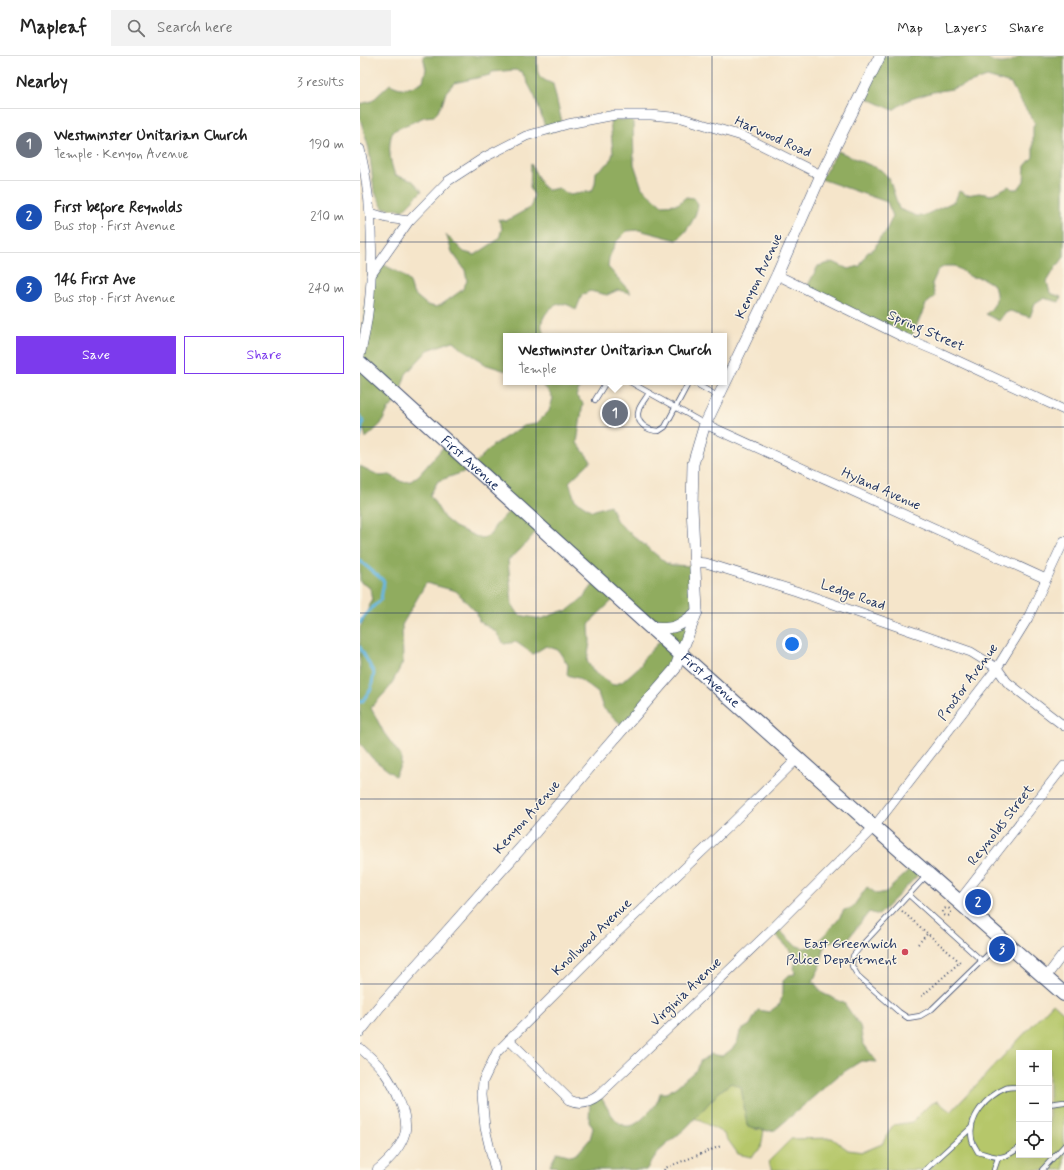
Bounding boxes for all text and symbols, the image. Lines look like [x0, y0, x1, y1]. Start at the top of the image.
search box [111, 10, 391, 46]
text: Mapleaf [20, 15, 87, 40]
icon: search [125, 17, 147, 39]
text: Search here [157, 18, 233, 38]
text: Map [897, 19, 923, 37]
text: Layers [945, 19, 987, 37]
text: Share [1009, 19, 1044, 37]
text: Nearby [16, 71, 68, 93]
text: 3 results [297, 74, 344, 91]
street label: Harwood Road [732, 112, 814, 162]
text: Westminster Unitarian Church [54, 126, 247, 146]
text: 1 [26, 136, 32, 153]
text: 190 m [309, 136, 344, 153]
text: Temple · Kenyon Avenue [54, 146, 189, 163]
text: First before Reynolds [54, 198, 182, 218]
text: 2 [26, 208, 32, 225]
text: 210 m [310, 208, 344, 225]
text: Bus stop · First Avenue [54, 218, 175, 235]
street label: Kenyon Avenue [731, 230, 787, 322]
text: 146 First Ave [54, 270, 136, 290]
text: 3 [26, 280, 32, 297]
text: 240 m [308, 280, 344, 297]
text: Bus stop · First Avenue [54, 290, 175, 307]
street label: Spring Street [884, 306, 967, 358]
popup [503, 333, 727, 385]
button: Save [16, 336, 176, 374]
button: Share [184, 336, 344, 374]
text: Westminster Unitarian Church [518, 341, 712, 361]
text: Temple [518, 361, 557, 378]
pin: 1 [602, 398, 628, 428]
street label: First Avenue [437, 432, 504, 495]
street label: Hyland Avenue [838, 463, 924, 515]
street label: Ledge Road [818, 575, 888, 615]
your location [782, 634, 802, 654]
street label: Proctor Avenue [934, 640, 1002, 724]
street label: First Avenue [677, 649, 744, 712]
street label: Kenyon Avenue [490, 776, 565, 858]
street label: Reynolds Street [964, 780, 1039, 869]
pin: 2 [965, 887, 991, 917]
street label: Knollwood Avenue [548, 894, 636, 980]
pin: 3 [989, 934, 1015, 964]
place label: East Greenwich Police Department [786, 935, 897, 969]
marker: East Greenwich Police Department [900, 947, 910, 957]
street label: Virginia Avenue [647, 953, 726, 1031]
map controls [1016, 1050, 1052, 1158]
button: + [1016, 1050, 1052, 1086]
button: − [1016, 1086, 1052, 1122]
button: locate [1016, 1122, 1052, 1158]

